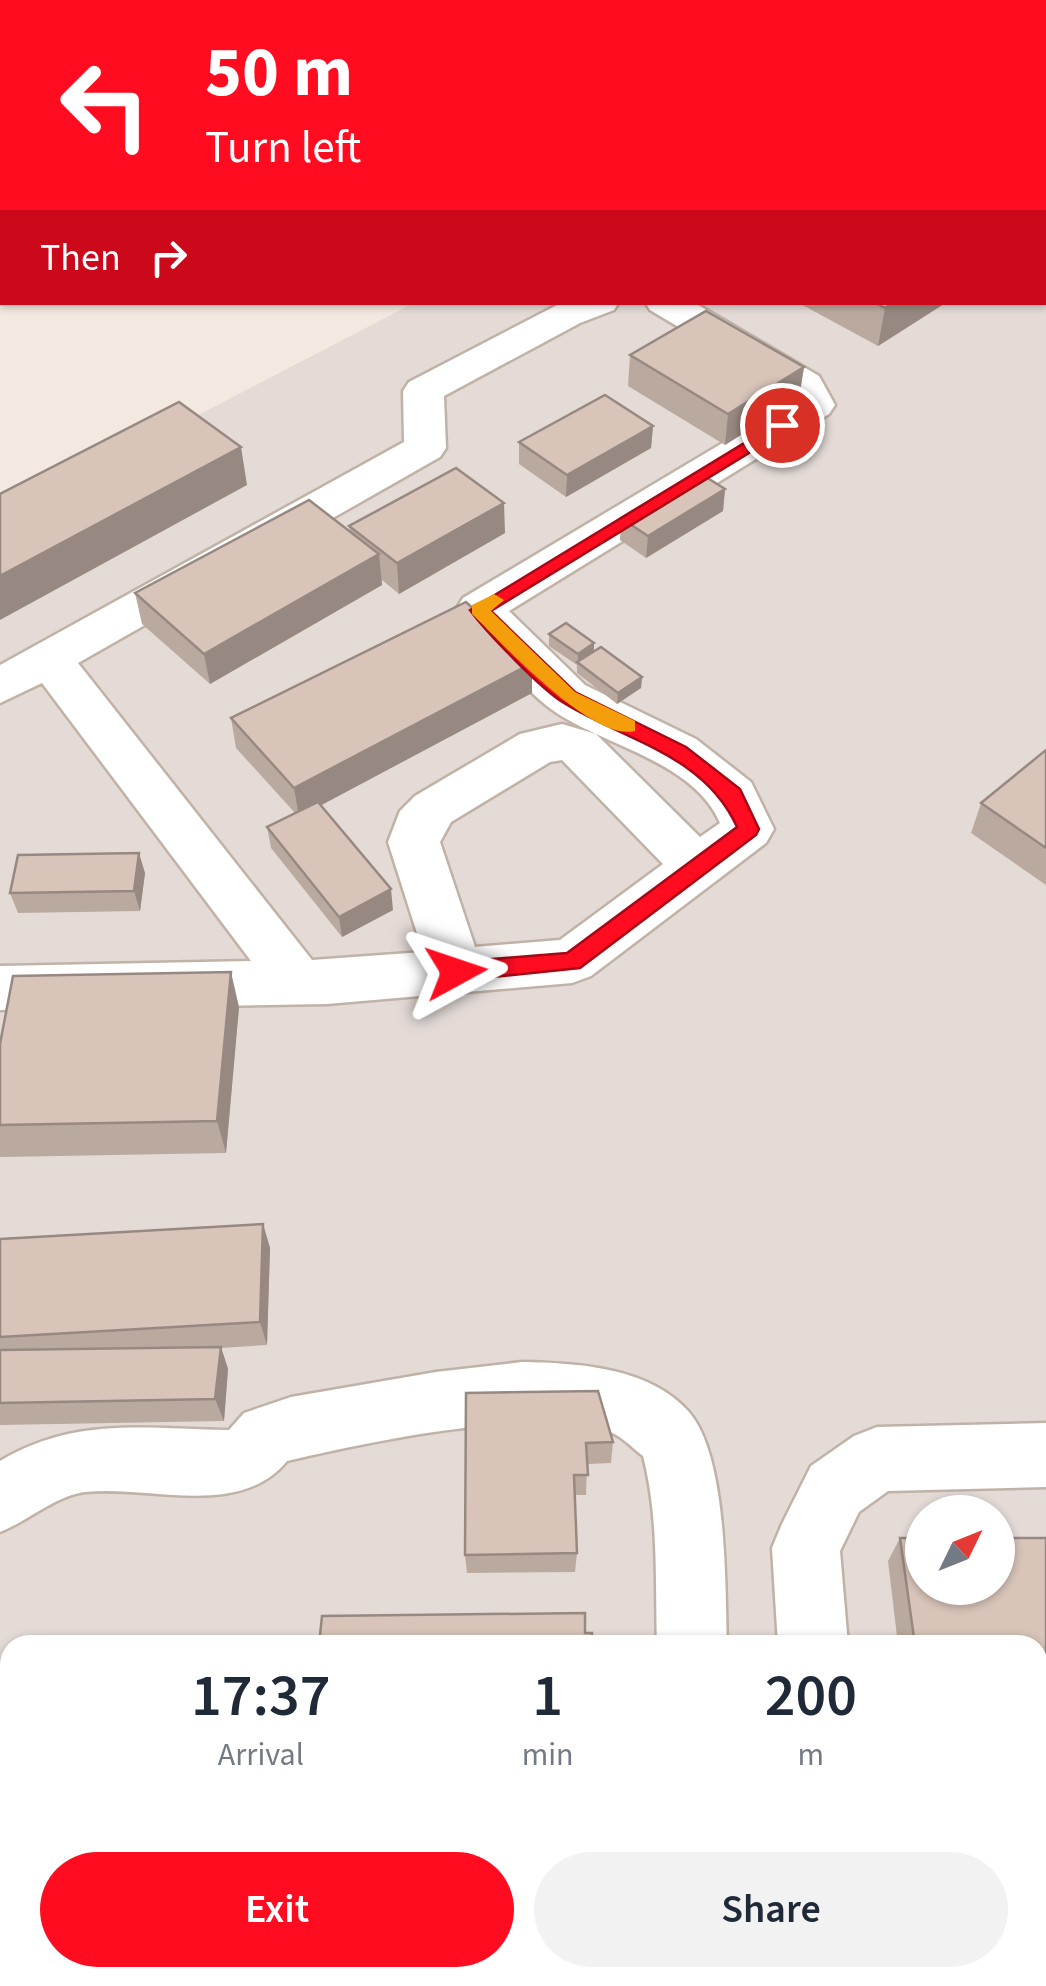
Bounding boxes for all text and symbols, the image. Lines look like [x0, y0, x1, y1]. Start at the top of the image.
text: 50 m [205, 23, 353, 123]
icon: left [40, 40, 170, 170]
text: Turn left [205, 116, 361, 180]
icon: right [141, 230, 196, 285]
text: Then [40, 231, 121, 285]
pin [740, 383, 825, 468]
icon: arrive [755, 398, 810, 453]
position arrow [404, 920, 508, 1024]
north arrow [905, 1495, 1015, 1605]
map controls [905, 1495, 1015, 1605]
text: 17:37 [191, 1654, 331, 1739]
text: 1 [532, 1654, 563, 1739]
text: 200 [765, 1654, 857, 1739]
text: Arrival [218, 1732, 304, 1778]
text: min [522, 1732, 574, 1778]
text: m [798, 1732, 824, 1778]
button: Exit [40, 1852, 514, 1967]
button: Share [534, 1852, 1008, 1967]

